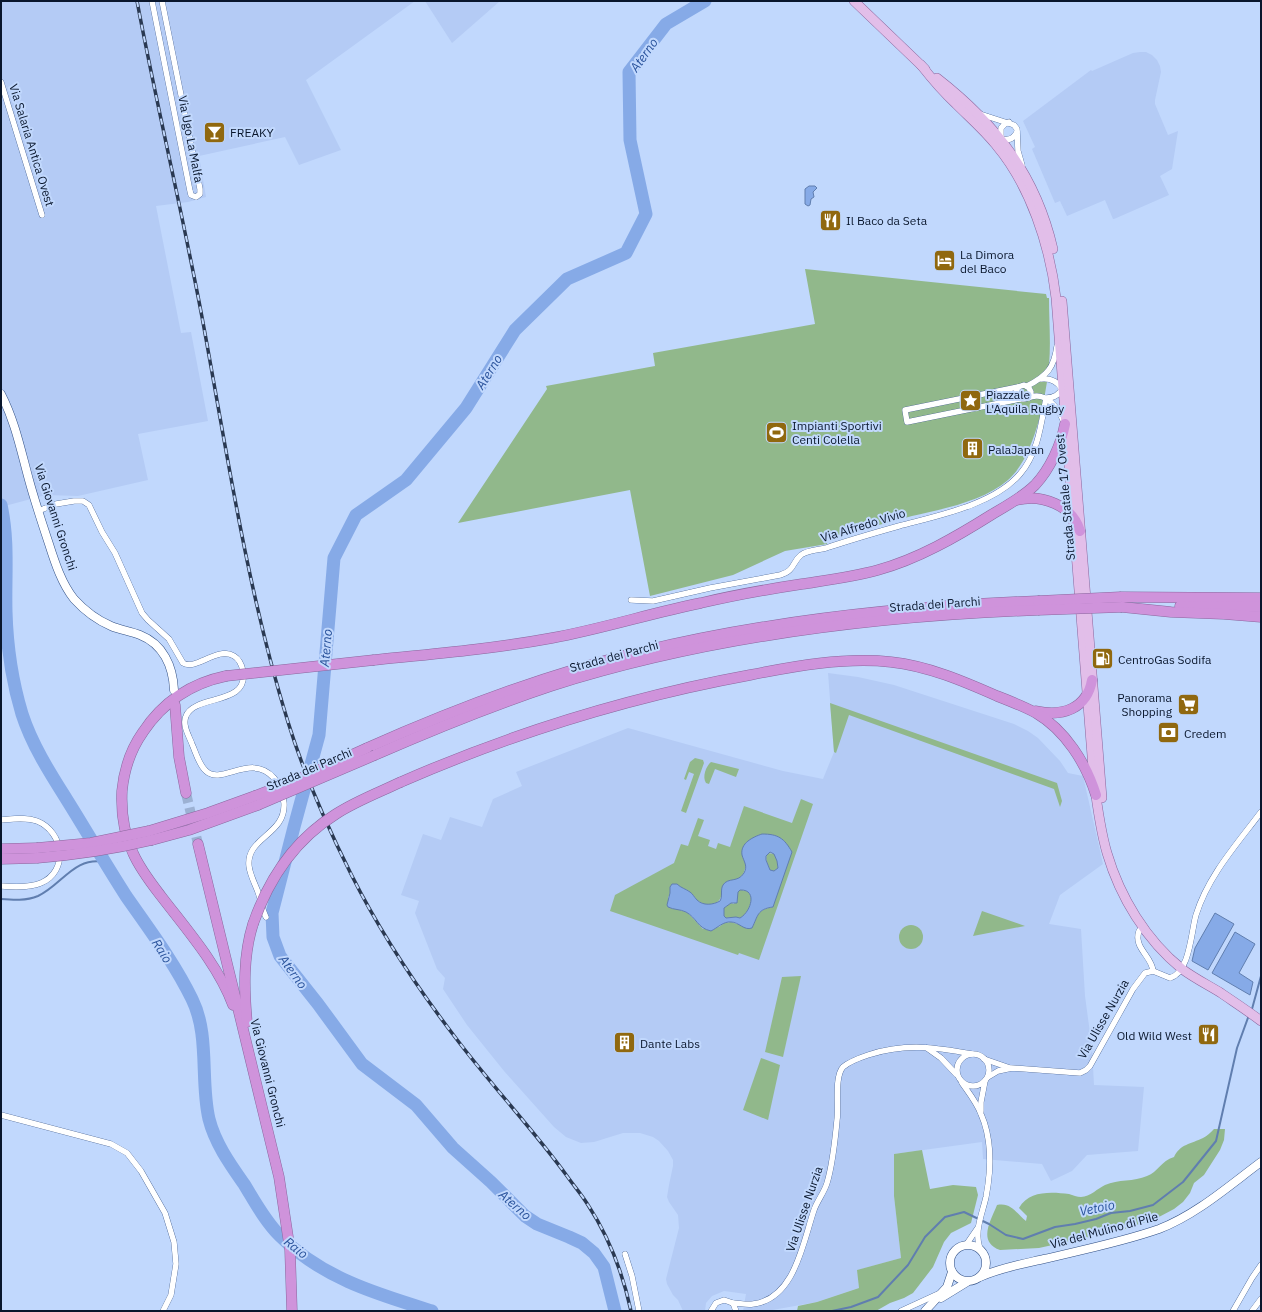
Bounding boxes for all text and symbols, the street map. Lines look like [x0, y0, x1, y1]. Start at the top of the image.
water label: Aterno [626, 35, 662, 76]
street label: Via Salaria Antica Ovest [6, 82, 58, 208]
street label: Via Ugo La Malfa [175, 94, 207, 184]
bar icon: FREAKY [201, 119, 227, 145]
place label: FREAKY [230, 125, 274, 140]
restaurant icon: Il Baco da Seta [817, 207, 843, 233]
place label: Il Baco da Seta [846, 213, 928, 228]
place label: La Dimora del Baco [960, 247, 1015, 276]
hotel icon: La Dimora del Baco [931, 248, 957, 274]
water label: Aterno [471, 351, 506, 393]
place label: Piazzale L'Aquila Rugby [986, 387, 1064, 416]
place icon: Piazzale L'Aquila Rugby [958, 388, 984, 414]
place label: Impianti Sportivi Centi Colella [792, 418, 882, 447]
sports icon: Impianti Sportivi Centi Colella [764, 419, 790, 445]
street label: Strada Statale 17 Ovest [1052, 433, 1078, 561]
building icon: PalaJapan [960, 436, 986, 462]
place label: PalaJapan [988, 442, 1044, 457]
street label: Via Giovanni Gronchi [32, 462, 80, 572]
street label: Via Alfredo Vivio [819, 505, 907, 545]
street label: Strada dei Parchi [889, 593, 981, 615]
water label: Aterno [316, 628, 336, 669]
street label: Strada dei Parchi [568, 637, 660, 675]
fuel station icon: CentroGas Sodifa [1090, 646, 1116, 672]
place label: CentroGas Sodifa [1118, 652, 1212, 667]
place label: Panorama Shopping [1117, 690, 1173, 719]
supermarket icon: Panorama Shopping [1175, 691, 1201, 717]
bank icon: Credem [1155, 720, 1181, 746]
place label: Credem [1184, 726, 1226, 741]
street label: Strada dei Parchi [264, 744, 354, 794]
water label: Raio [148, 936, 176, 966]
water label: Aterno [274, 951, 311, 992]
street label: Via Ulisse Nurzia [1074, 976, 1132, 1062]
street label: Via Giovanni Gronchi [247, 1017, 289, 1129]
restaurant icon: Old Wild West [1195, 1022, 1221, 1048]
place label: Old Wild West [1117, 1028, 1192, 1043]
building icon: Dante Labs [611, 1030, 637, 1056]
place label: Dante Labs [640, 1036, 700, 1051]
street label: Via Ulisse Nurzia [782, 1164, 826, 1254]
water label: Aterno [494, 1185, 535, 1224]
water label: Vetoio [1078, 1196, 1116, 1220]
street label: Via del Mulino di Pile [1048, 1208, 1160, 1252]
water label: Raio [281, 1233, 311, 1263]

